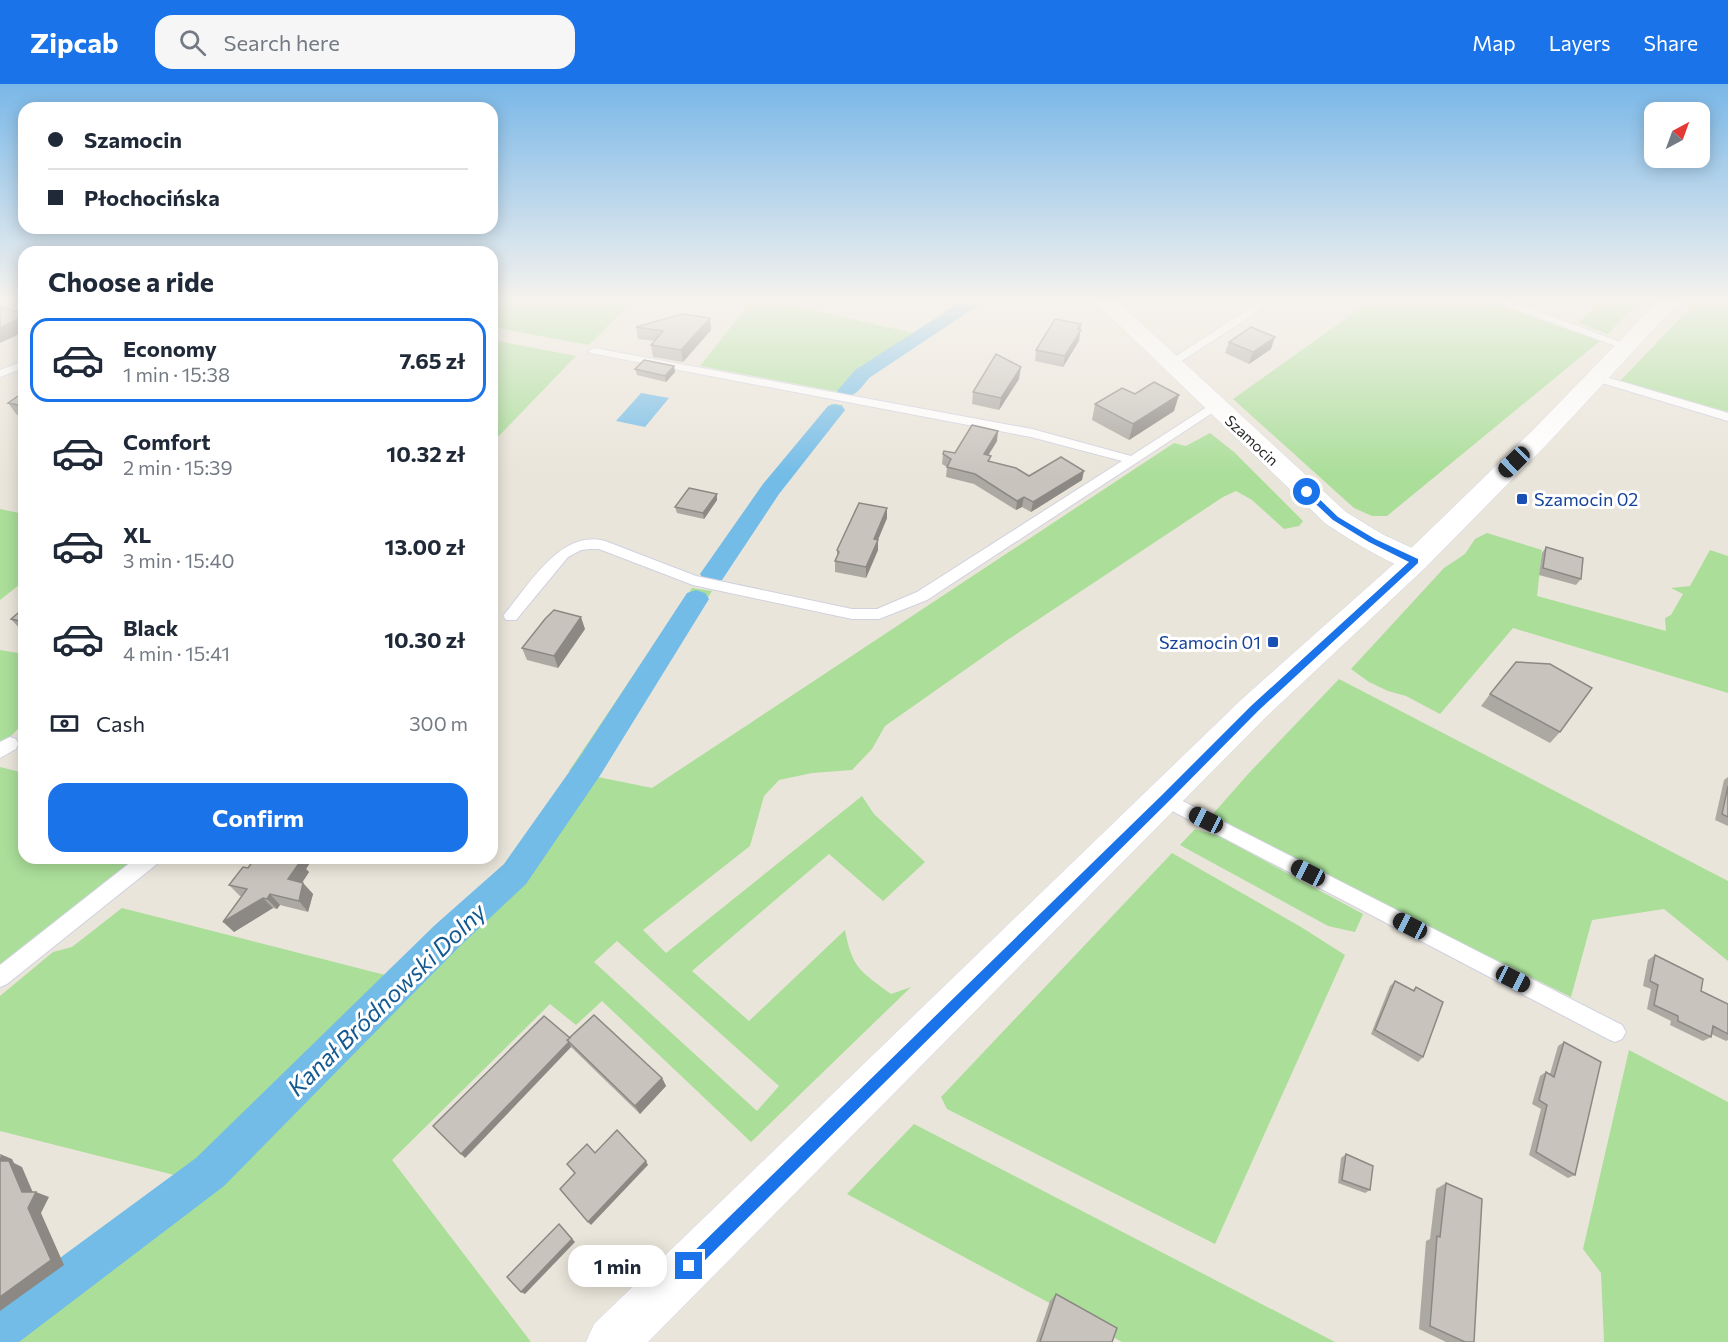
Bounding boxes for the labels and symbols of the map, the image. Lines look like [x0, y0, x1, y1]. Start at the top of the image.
north arrow [1644, 102, 1710, 168]
street label: Szamocin [1222, 411, 1282, 469]
car [1495, 443, 1533, 481]
route start [1293, 478, 1320, 505]
place label: Szamocin 02 [1534, 488, 1638, 510]
marker: Szamocin 02 [1515, 492, 1529, 506]
place label: Szamocin 01 [1159, 631, 1261, 653]
marker: Szamocin 01 [1266, 635, 1280, 649]
car [1186, 804, 1226, 836]
car [1288, 857, 1328, 889]
water label: Kanał Bródnowski Dolny [281, 896, 492, 1101]
car [1390, 910, 1430, 942]
car [1493, 963, 1533, 995]
callout: 1 min [569, 1245, 668, 1287]
route end [675, 1252, 702, 1279]

